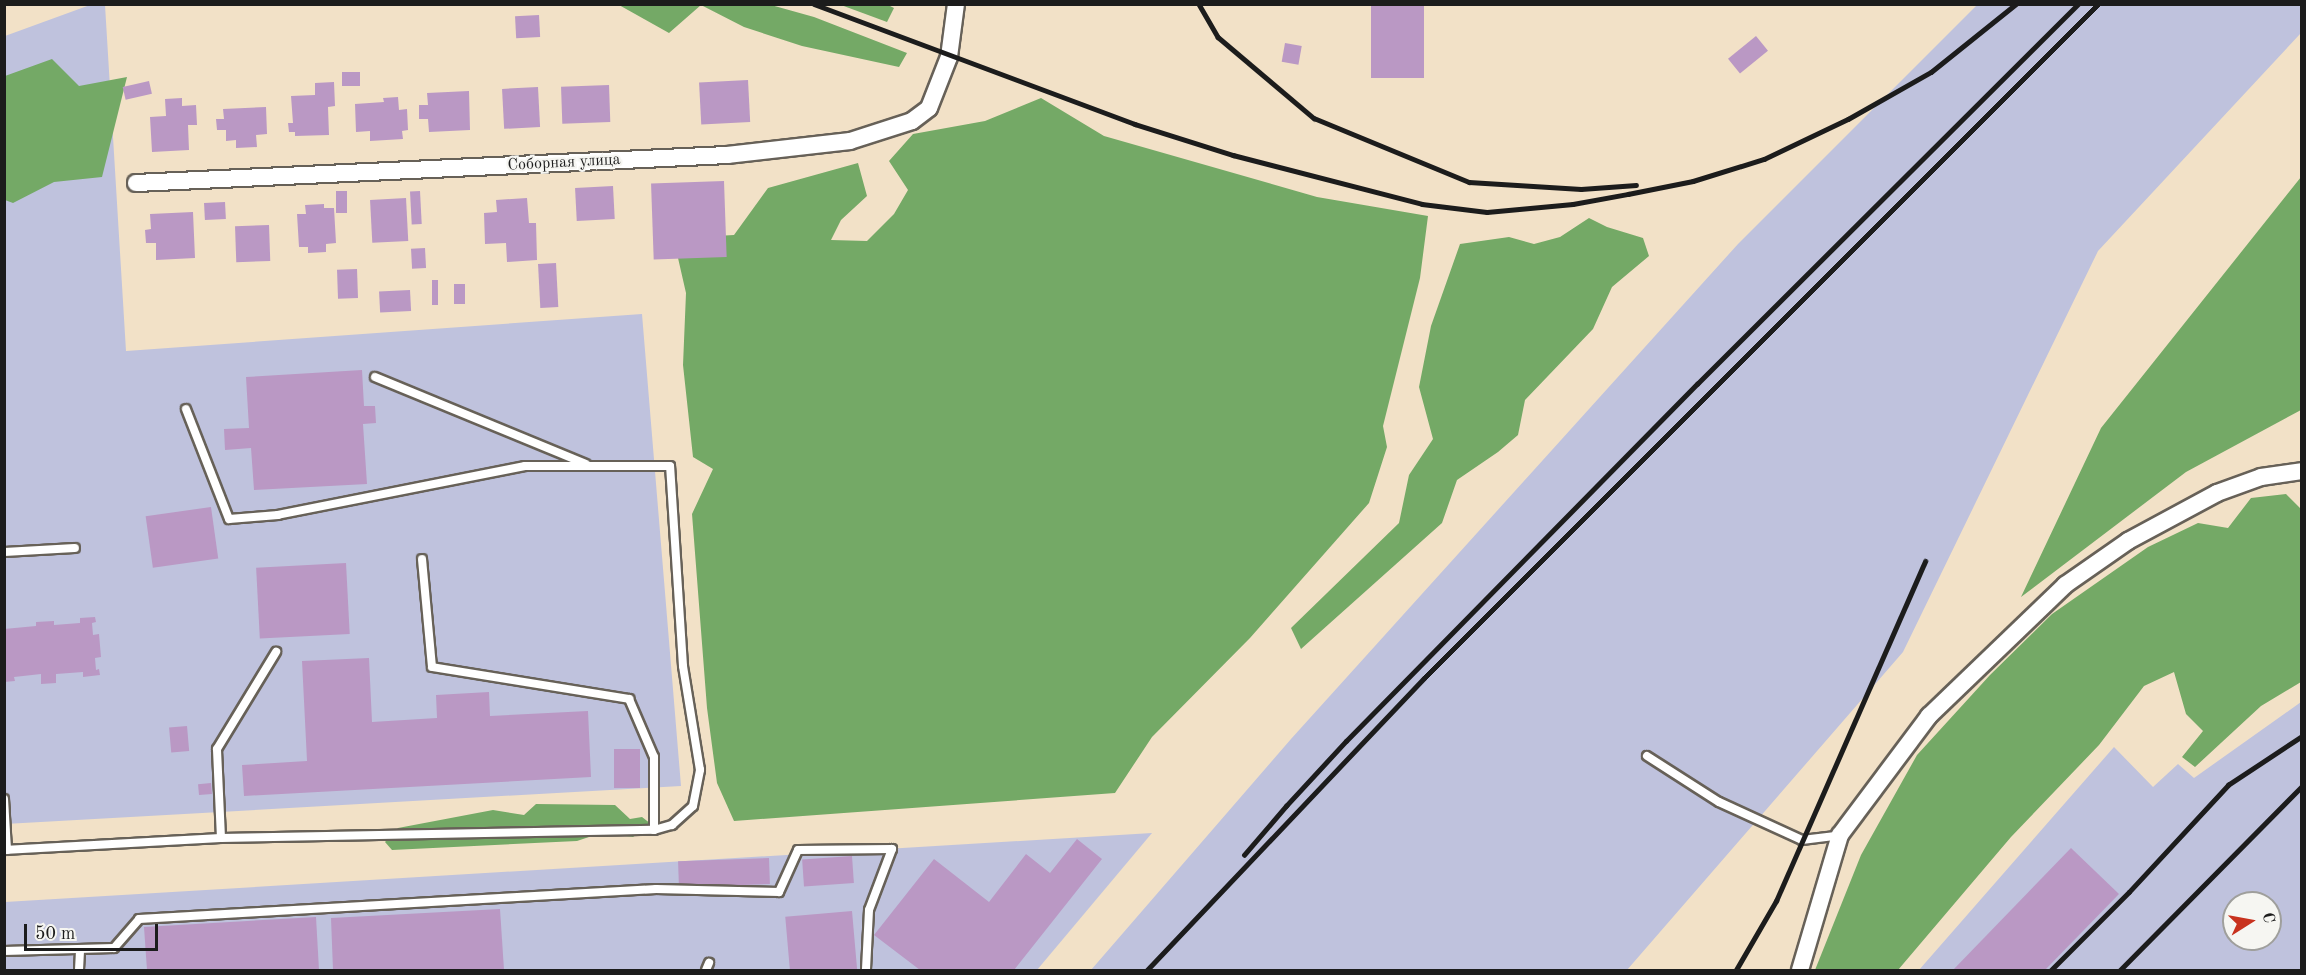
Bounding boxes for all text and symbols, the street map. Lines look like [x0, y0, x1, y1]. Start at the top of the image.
street label: Соборная улица [507, 150, 621, 176]
north arrow [2222, 891, 2282, 951]
text: С [2259, 911, 2277, 925]
scale bar [27, 912, 160, 950]
text: 50 m [35, 925, 75, 943]

